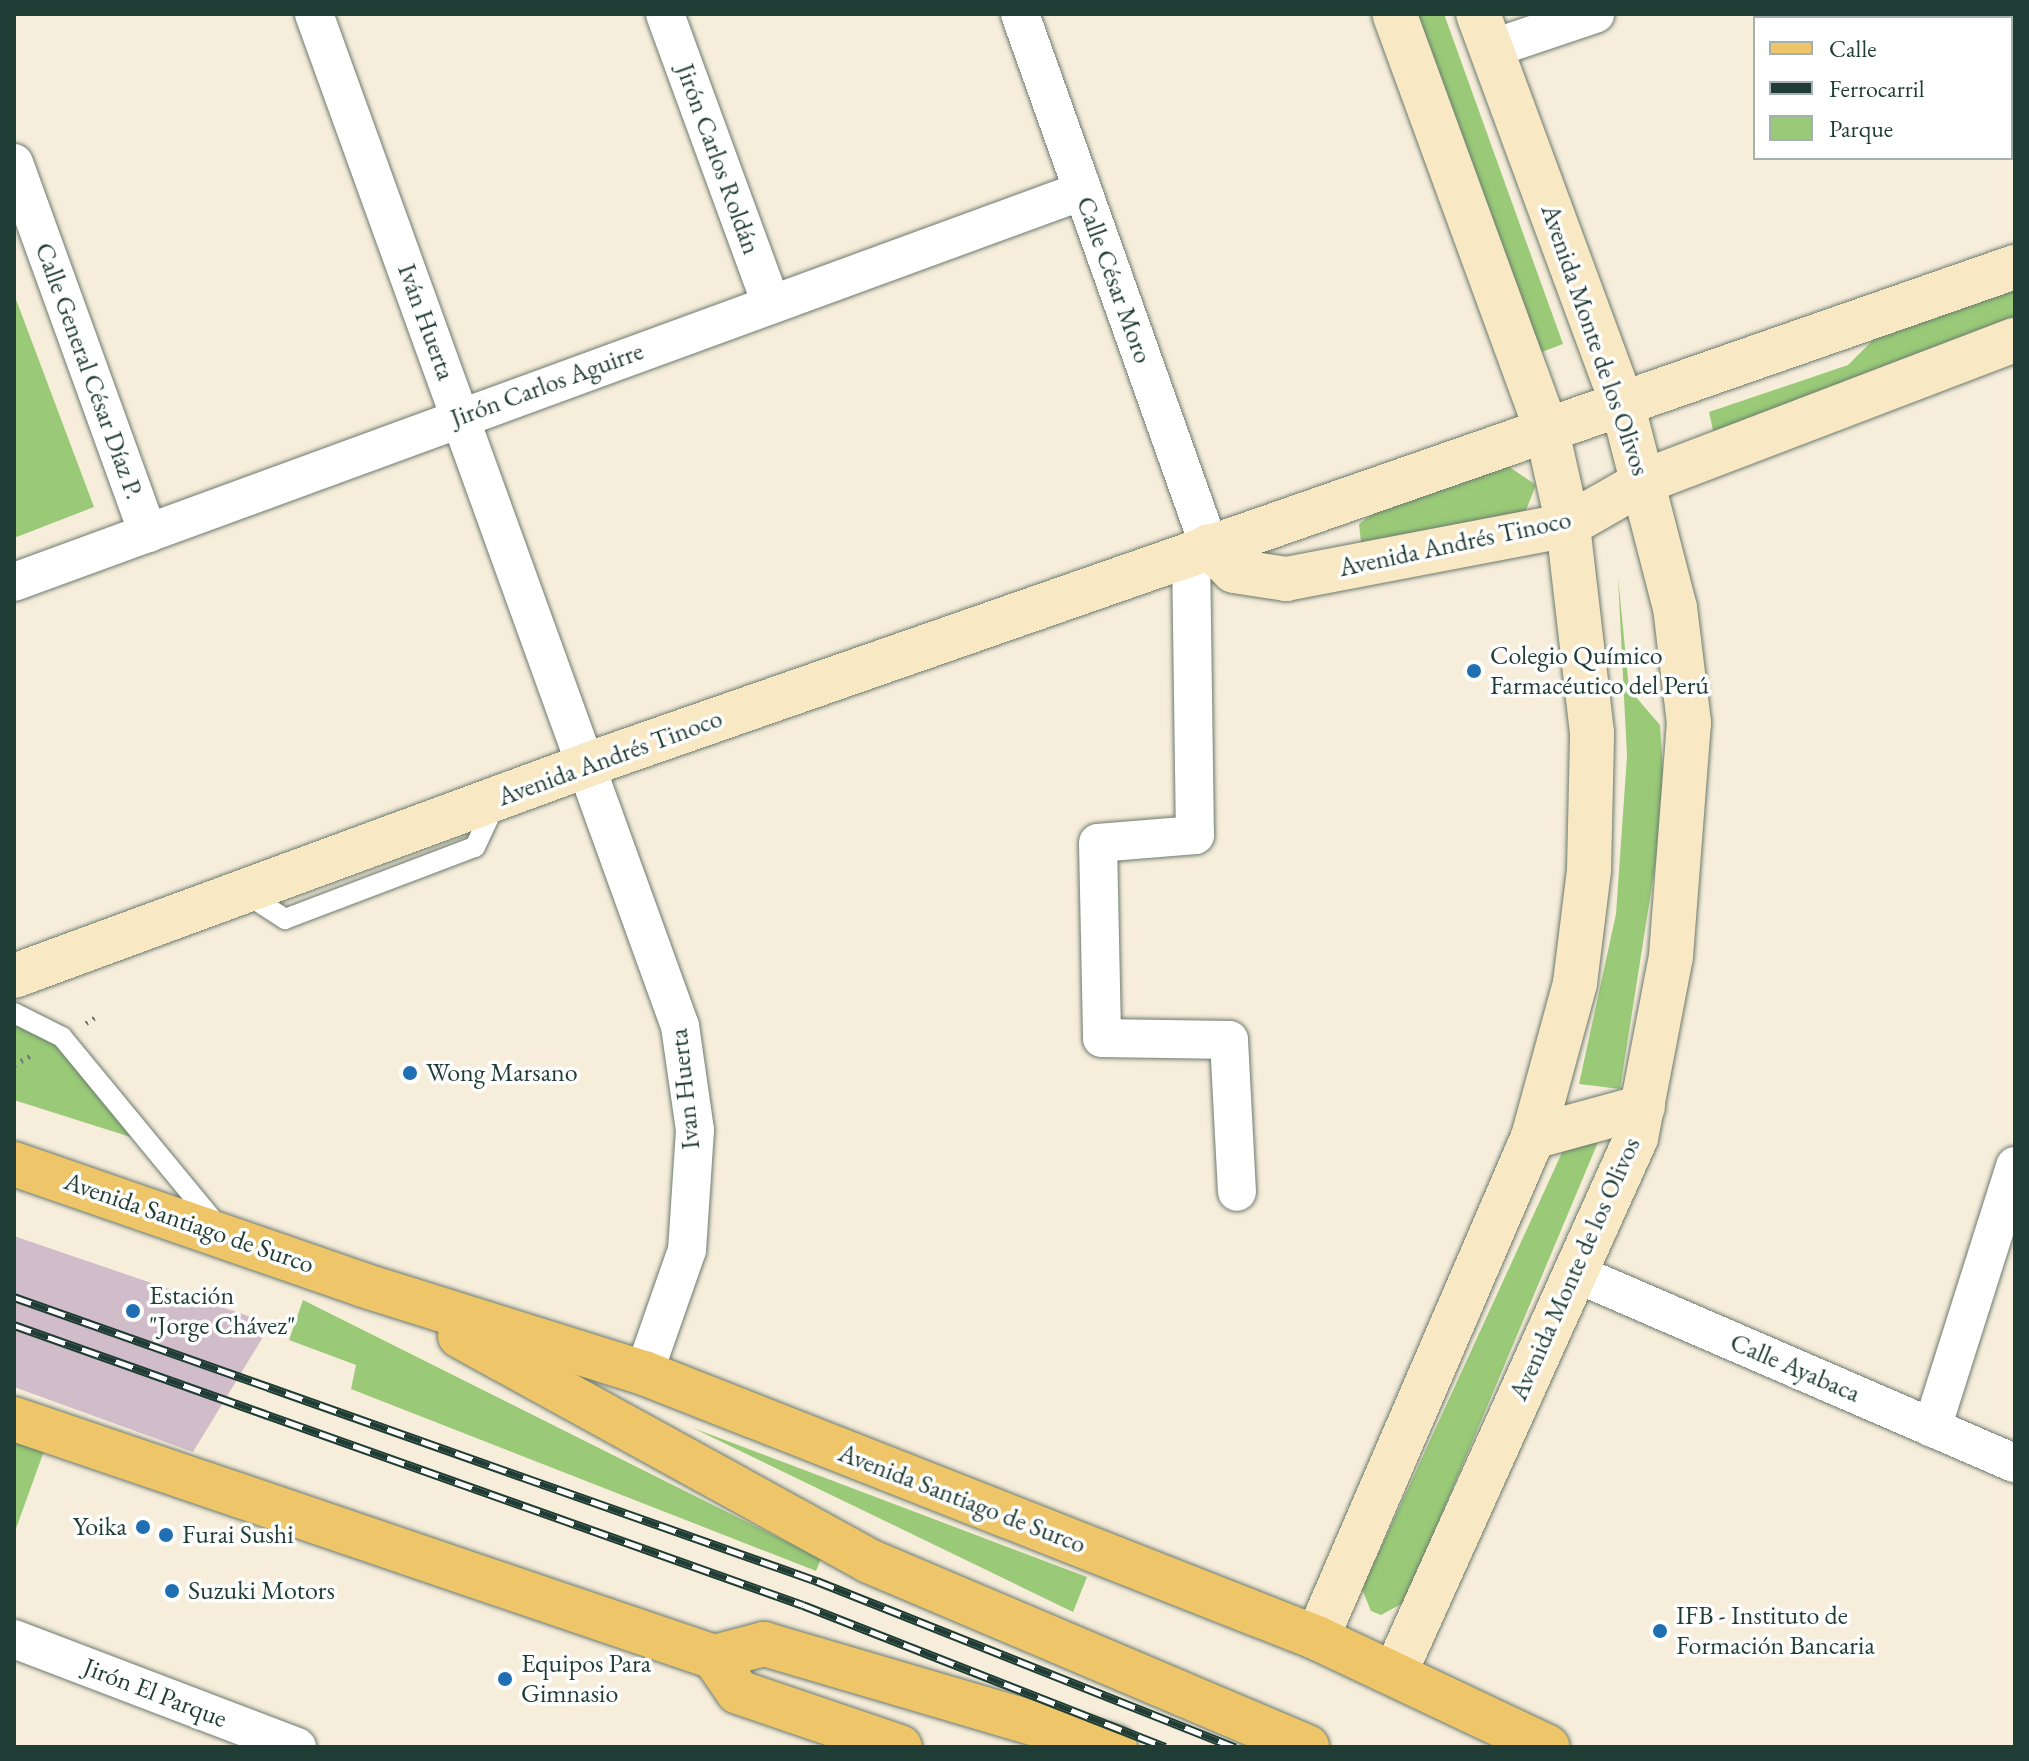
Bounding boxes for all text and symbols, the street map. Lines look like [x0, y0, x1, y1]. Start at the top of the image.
legend [1753, 16, 2013, 160]
text: Calle [1829, 33, 1877, 64]
street label: Jirón Carlos Roldán [669, 59, 767, 259]
text: Ferrocarril [1829, 73, 1925, 104]
text: Parque [1829, 113, 1893, 144]
street label: Calle César Moro [1069, 192, 1159, 368]
street label: Avenida Monte de los Olivos [1534, 200, 1656, 480]
street label: Calle General César Díaz P. [28, 239, 150, 503]
street label: Iván Huerta [391, 260, 461, 384]
street label: Jirón Carlos Aguirre [446, 336, 648, 434]
street label: Avenida Andrés Tinoco [1336, 504, 1574, 584]
place label: Colegio Químico Farmacéutico del Perú [1490, 640, 1709, 702]
marker: Colegio Químico Farmacéutico del Perú [1465, 662, 1483, 680]
street label: Avenida Andrés Tinoco [494, 703, 726, 813]
street label: Ivan Huerta [663, 1027, 707, 1151]
place label: Wong Marsano [426, 1057, 578, 1089]
marker: Wong Marsano [401, 1064, 419, 1082]
street label: Avenida Monte de los Olivos [1503, 1133, 1647, 1405]
street label: Avenida Santiago de Surco [60, 1166, 318, 1280]
place label: Estación "Jorge Chávez" [149, 1280, 296, 1342]
marker: Estación "Jorge Chávez" [124, 1302, 142, 1320]
street label: Calle Ayabaca [1725, 1327, 1865, 1409]
street label: Avenida Santiago de Surco [834, 1437, 1090, 1561]
place label: Yoika [73, 1511, 127, 1543]
marker: Yoika [134, 1518, 152, 1536]
place label: Furai Sushi [182, 1519, 294, 1551]
marker: Furai Sushi [157, 1526, 175, 1544]
place label: Suzuki Motors [188, 1575, 335, 1607]
marker: Suzuki Motors [163, 1582, 181, 1600]
place label: IFB - Instituto de Formación Bancaria [1676, 1600, 1875, 1662]
marker: IFB - Instituto de Formación Bancaria [1651, 1622, 1669, 1640]
place label: Equipos Para Gimnasio [521, 1648, 651, 1710]
street label: Jirón El Parque [79, 1651, 231, 1735]
marker: Equipos Para Gimnasio [496, 1670, 514, 1688]

